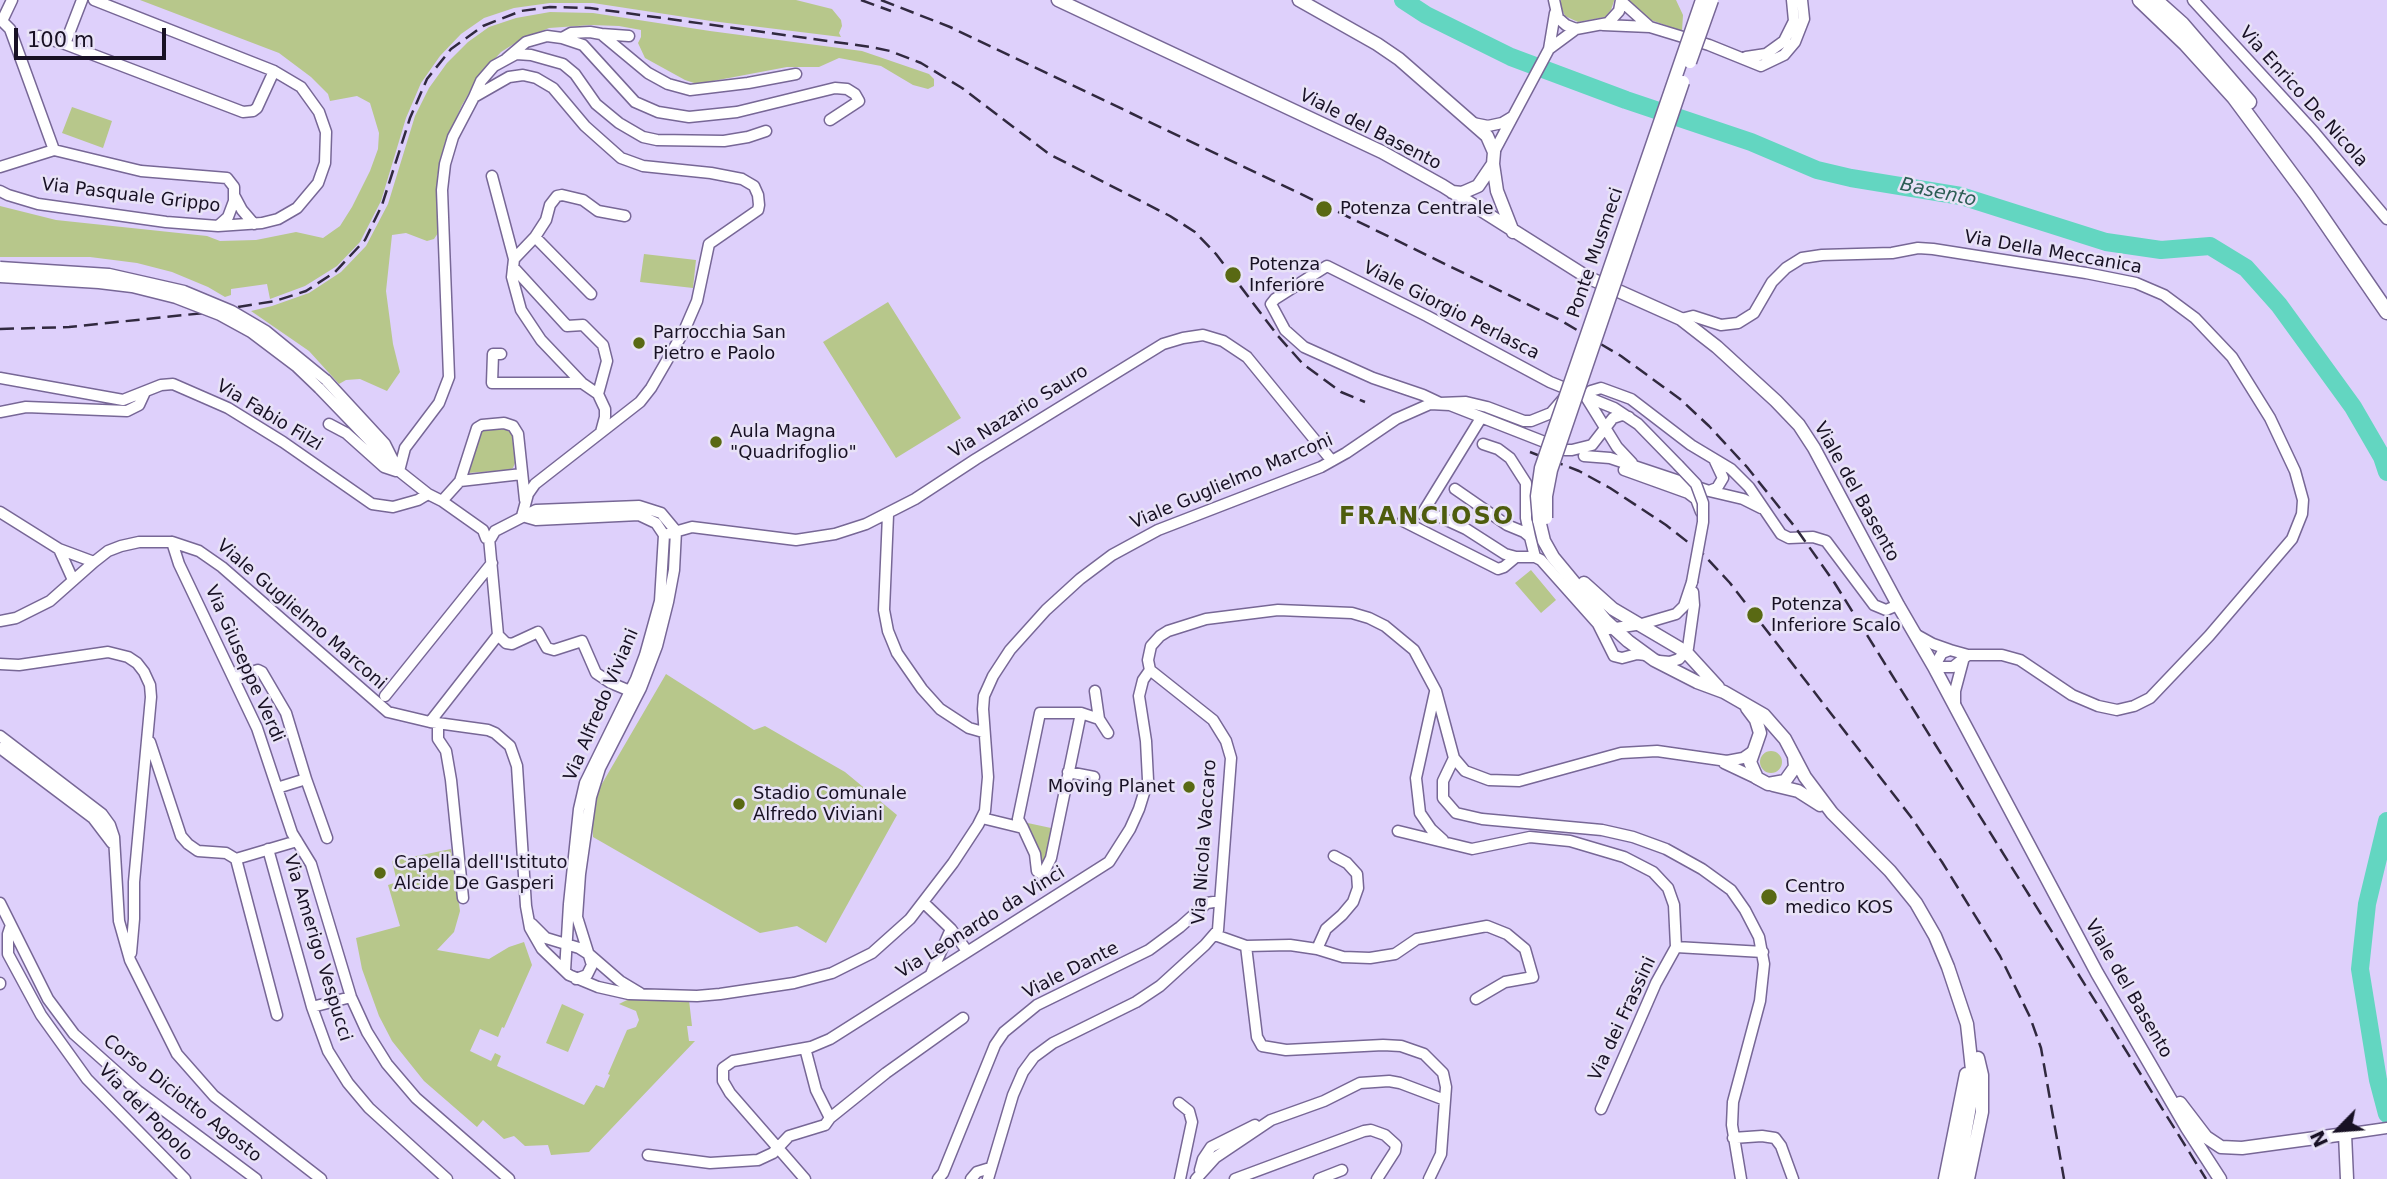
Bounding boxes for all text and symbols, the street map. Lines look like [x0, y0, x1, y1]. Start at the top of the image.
scale bar [18, 14, 170, 58]
street label: Via Enrico De Nicola [2234, 22, 2372, 172]
text: 100 m [27, 28, 94, 52]
street label: Viale del Basento [1295, 85, 1445, 175]
street label: Via Pasquale Grippo [40, 174, 222, 218]
water label: Basento [1898, 174, 1978, 212]
street label: Ponte Musmeci [1564, 185, 1628, 321]
place label: Potenza Centrale [1340, 198, 1494, 220]
marker: Potenza Centrale [1314, 199, 1334, 219]
street label: Via Della Meccanica [1962, 227, 2144, 279]
place label: Potenza Inferiore [1249, 254, 1325, 296]
street label: Viale Giorgio Perlasca [1359, 257, 1543, 365]
marker: Potenza Inferiore [1223, 265, 1243, 285]
place label: Parrocchia San Pietro e Paolo [653, 322, 786, 364]
marker: Parrocchia San Pietro e Paolo [631, 335, 647, 351]
street label: Via Nazario Sauro [946, 361, 1092, 463]
street label: Via Fabio Filzi [212, 376, 326, 456]
street label: Viale del Basento [1809, 418, 1903, 566]
place label: Aula Magna "Quadrifoglio" [730, 421, 857, 464]
street label: Viale Guglielmo Marconi [1128, 430, 1336, 534]
marker: Aula Magna "Quadrifoglio" [708, 434, 724, 450]
district label: FRANCIOSO [1340, 504, 1514, 532]
street label: Viale Guglielmo Marconi [212, 535, 390, 695]
street label: Via Giuseppe Verdi [200, 582, 288, 746]
place label: Potenza Inferiore Scalo [1771, 594, 1901, 636]
marker: Potenza Inferiore Scalo [1745, 605, 1765, 625]
street label: Via Alfredo Viviani [560, 625, 644, 785]
street label: Via Nicola Vaccaro [1188, 759, 1222, 925]
place label: Moving Planet [1048, 776, 1175, 798]
marker: Moving Planet [1181, 779, 1197, 795]
place label: Stadio Comunale Alfredo Viviani [753, 783, 907, 826]
marker: Stadio Comunale Alfredo Viviani [731, 796, 747, 812]
street label: Via Amerigo Vespucci [278, 852, 356, 1044]
place label: Capella dell'Istituto Alcide De Gasperi [394, 852, 568, 894]
street label: Via Leonardo da Vinci [893, 862, 1069, 984]
marker: Capella dell'Istituto Alcide De Gasperi [372, 865, 388, 881]
place label: Centro medico KOS [1785, 876, 1893, 918]
marker: Centro medico KOS [1759, 887, 1779, 907]
street label: Viale del Basento [2080, 916, 2176, 1062]
street label: Viale Dante [1020, 938, 1122, 1004]
street label: Via dei Frassini [1585, 953, 1661, 1085]
street label: Corso Diciotto Agosto [99, 1030, 265, 1168]
street label: Via del Popolo [93, 1060, 197, 1166]
north arrow [2303, 1095, 2373, 1165]
text: N [2306, 1127, 2332, 1151]

